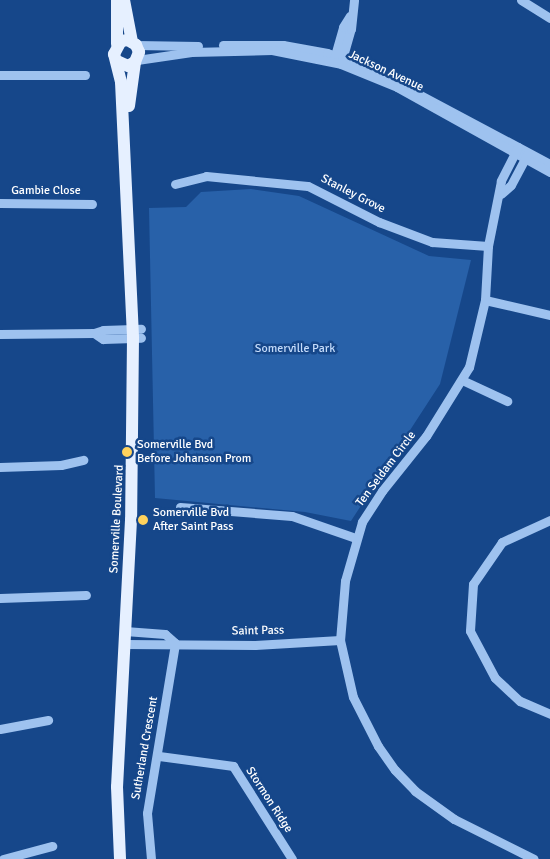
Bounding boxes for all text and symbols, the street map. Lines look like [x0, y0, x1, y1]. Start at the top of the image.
street label: Jackson Avenue [346, 47, 426, 95]
street label: Stanley Grove [318, 172, 388, 216]
street label: Gambie Close [11, 184, 81, 198]
park label: Somerville Park [255, 342, 335, 356]
street label: Ten Seldam Circle [353, 428, 419, 510]
place label: Somerville Bvd Before Johanson Prom [137, 438, 251, 466]
marker: Somerville Bvd Before Johanson Prom [121, 446, 133, 458]
street label: Somerville Boulevard [107, 464, 127, 574]
place label: Somerville Bvd After Saint Pass [153, 506, 233, 534]
marker: Somerville Bvd After Saint Pass [137, 514, 149, 526]
street label: Saint Pass [232, 623, 284, 639]
street label: Sutherland Crescent [129, 695, 161, 801]
street label: Stormon Ridge [242, 764, 296, 836]

